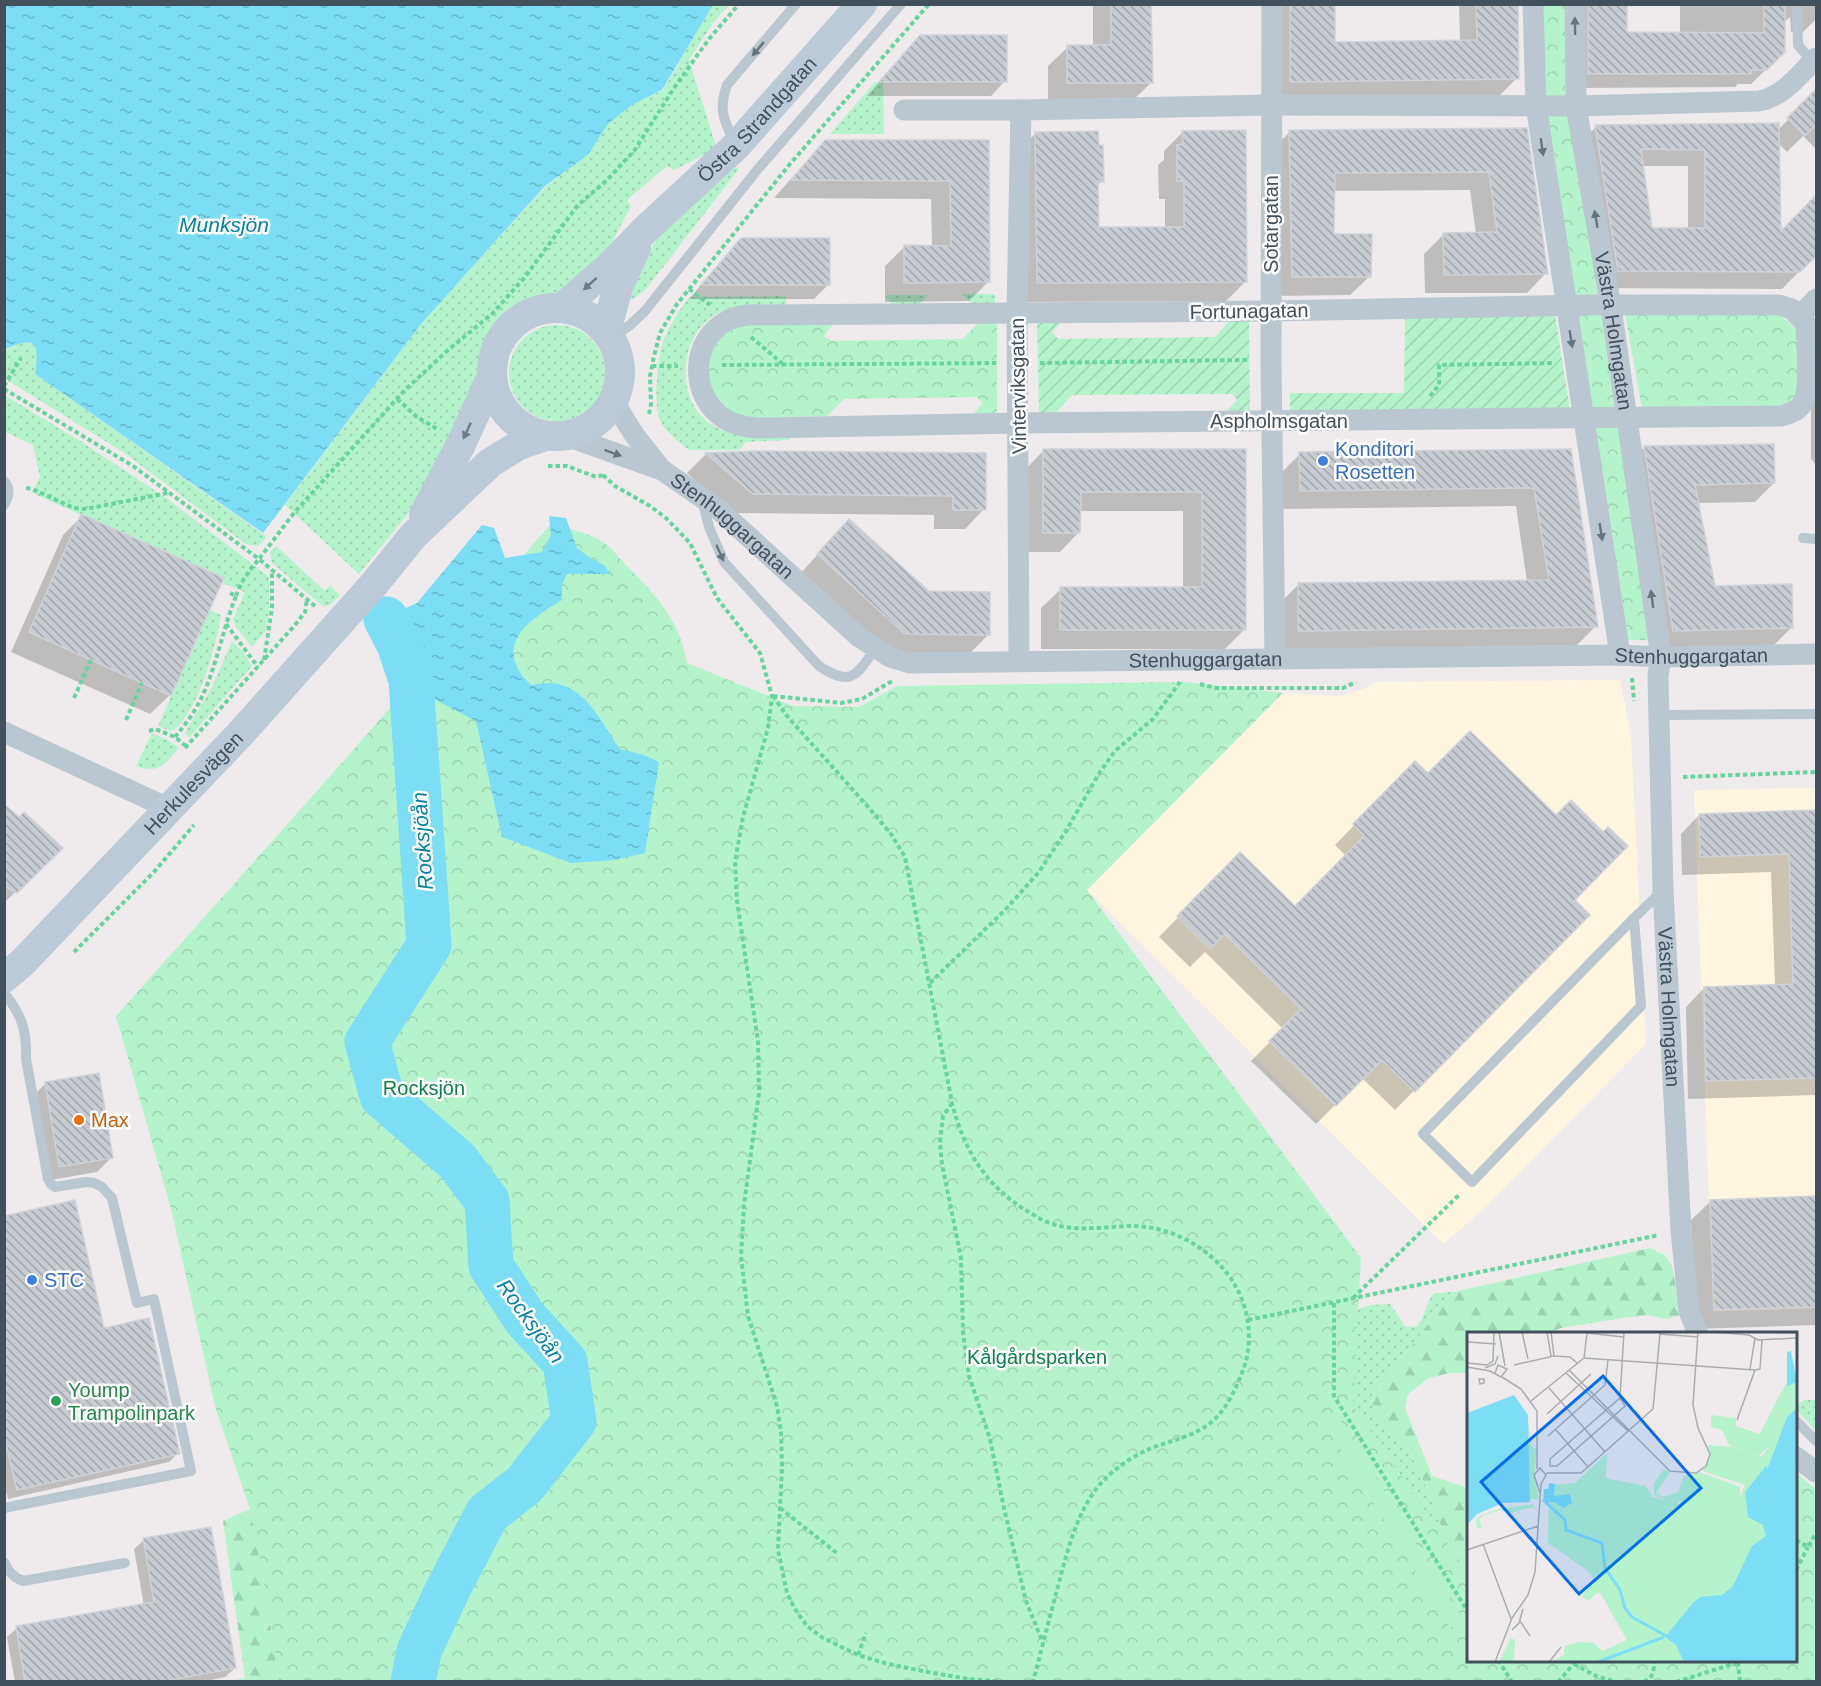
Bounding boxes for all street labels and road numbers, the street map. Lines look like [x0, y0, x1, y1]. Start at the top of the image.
street label: Östra Strandgatan [693, 52, 821, 187]
street label: Sotargatan [1260, 175, 1282, 273]
street label: Västra Holmgatan [1591, 250, 1637, 412]
street label: Fortunagatan [1189, 299, 1309, 323]
street label: Vinterviksgatan [1006, 318, 1030, 454]
street label: Aspholmsgatan [1210, 410, 1348, 432]
street label: Stenhuggargatan [667, 468, 798, 583]
street label: Stenhuggargatan [1614, 644, 1768, 668]
street label: Stenhuggargatan [1129, 648, 1282, 672]
street label: Herkulesvägen [139, 727, 247, 839]
street label: Västra Holmgatan [1654, 926, 1684, 1088]

